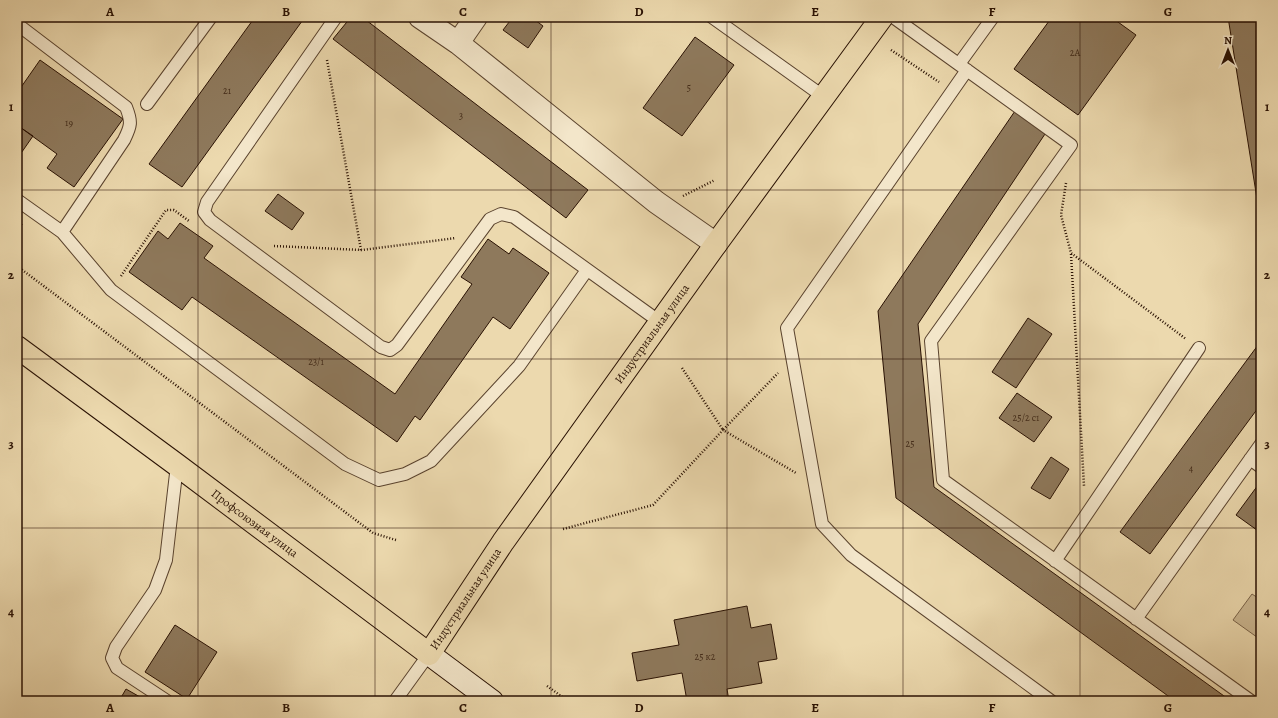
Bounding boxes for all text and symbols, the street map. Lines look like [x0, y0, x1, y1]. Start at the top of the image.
text: A [105, 3, 115, 20]
text: B [282, 3, 290, 20]
text: C [459, 3, 467, 20]
text: D [634, 3, 644, 20]
text: E [811, 3, 819, 20]
text: F [989, 3, 996, 20]
text: G [1164, 3, 1172, 20]
north arrow [1208, 30, 1248, 70]
text: N [1224, 33, 1232, 48]
house number: 2А [1070, 46, 1080, 59]
house number: 5 [687, 81, 691, 94]
house number: 21 [223, 84, 232, 97]
text: 1 [9, 98, 14, 115]
text: 1 [1265, 98, 1270, 115]
house number: 3 [459, 109, 463, 122]
house number: 19 [65, 116, 73, 129]
text: 2 [8, 266, 15, 283]
text: 2 [1264, 266, 1271, 283]
street label: Индустриальная улица [611, 280, 693, 387]
house number: 23/1 [308, 355, 324, 368]
house number: 25/2 с1 [1013, 411, 1040, 424]
text: 3 [8, 435, 14, 452]
text: 3 [1264, 435, 1270, 452]
house number: 25 [905, 437, 915, 450]
house number: 4 [1189, 462, 1194, 475]
street label: Профсоюзная улица [208, 486, 302, 561]
street label: Индустриальная улица [426, 544, 505, 653]
text: 4 [8, 603, 14, 620]
text: 4 [1264, 603, 1270, 620]
house number: 25 к2 [695, 650, 716, 663]
text: A [105, 699, 115, 716]
text: B [282, 699, 290, 716]
text: C [459, 699, 467, 716]
text: D [634, 699, 644, 716]
text: E [811, 699, 819, 716]
text: F [989, 699, 996, 716]
text: G [1164, 699, 1172, 716]

